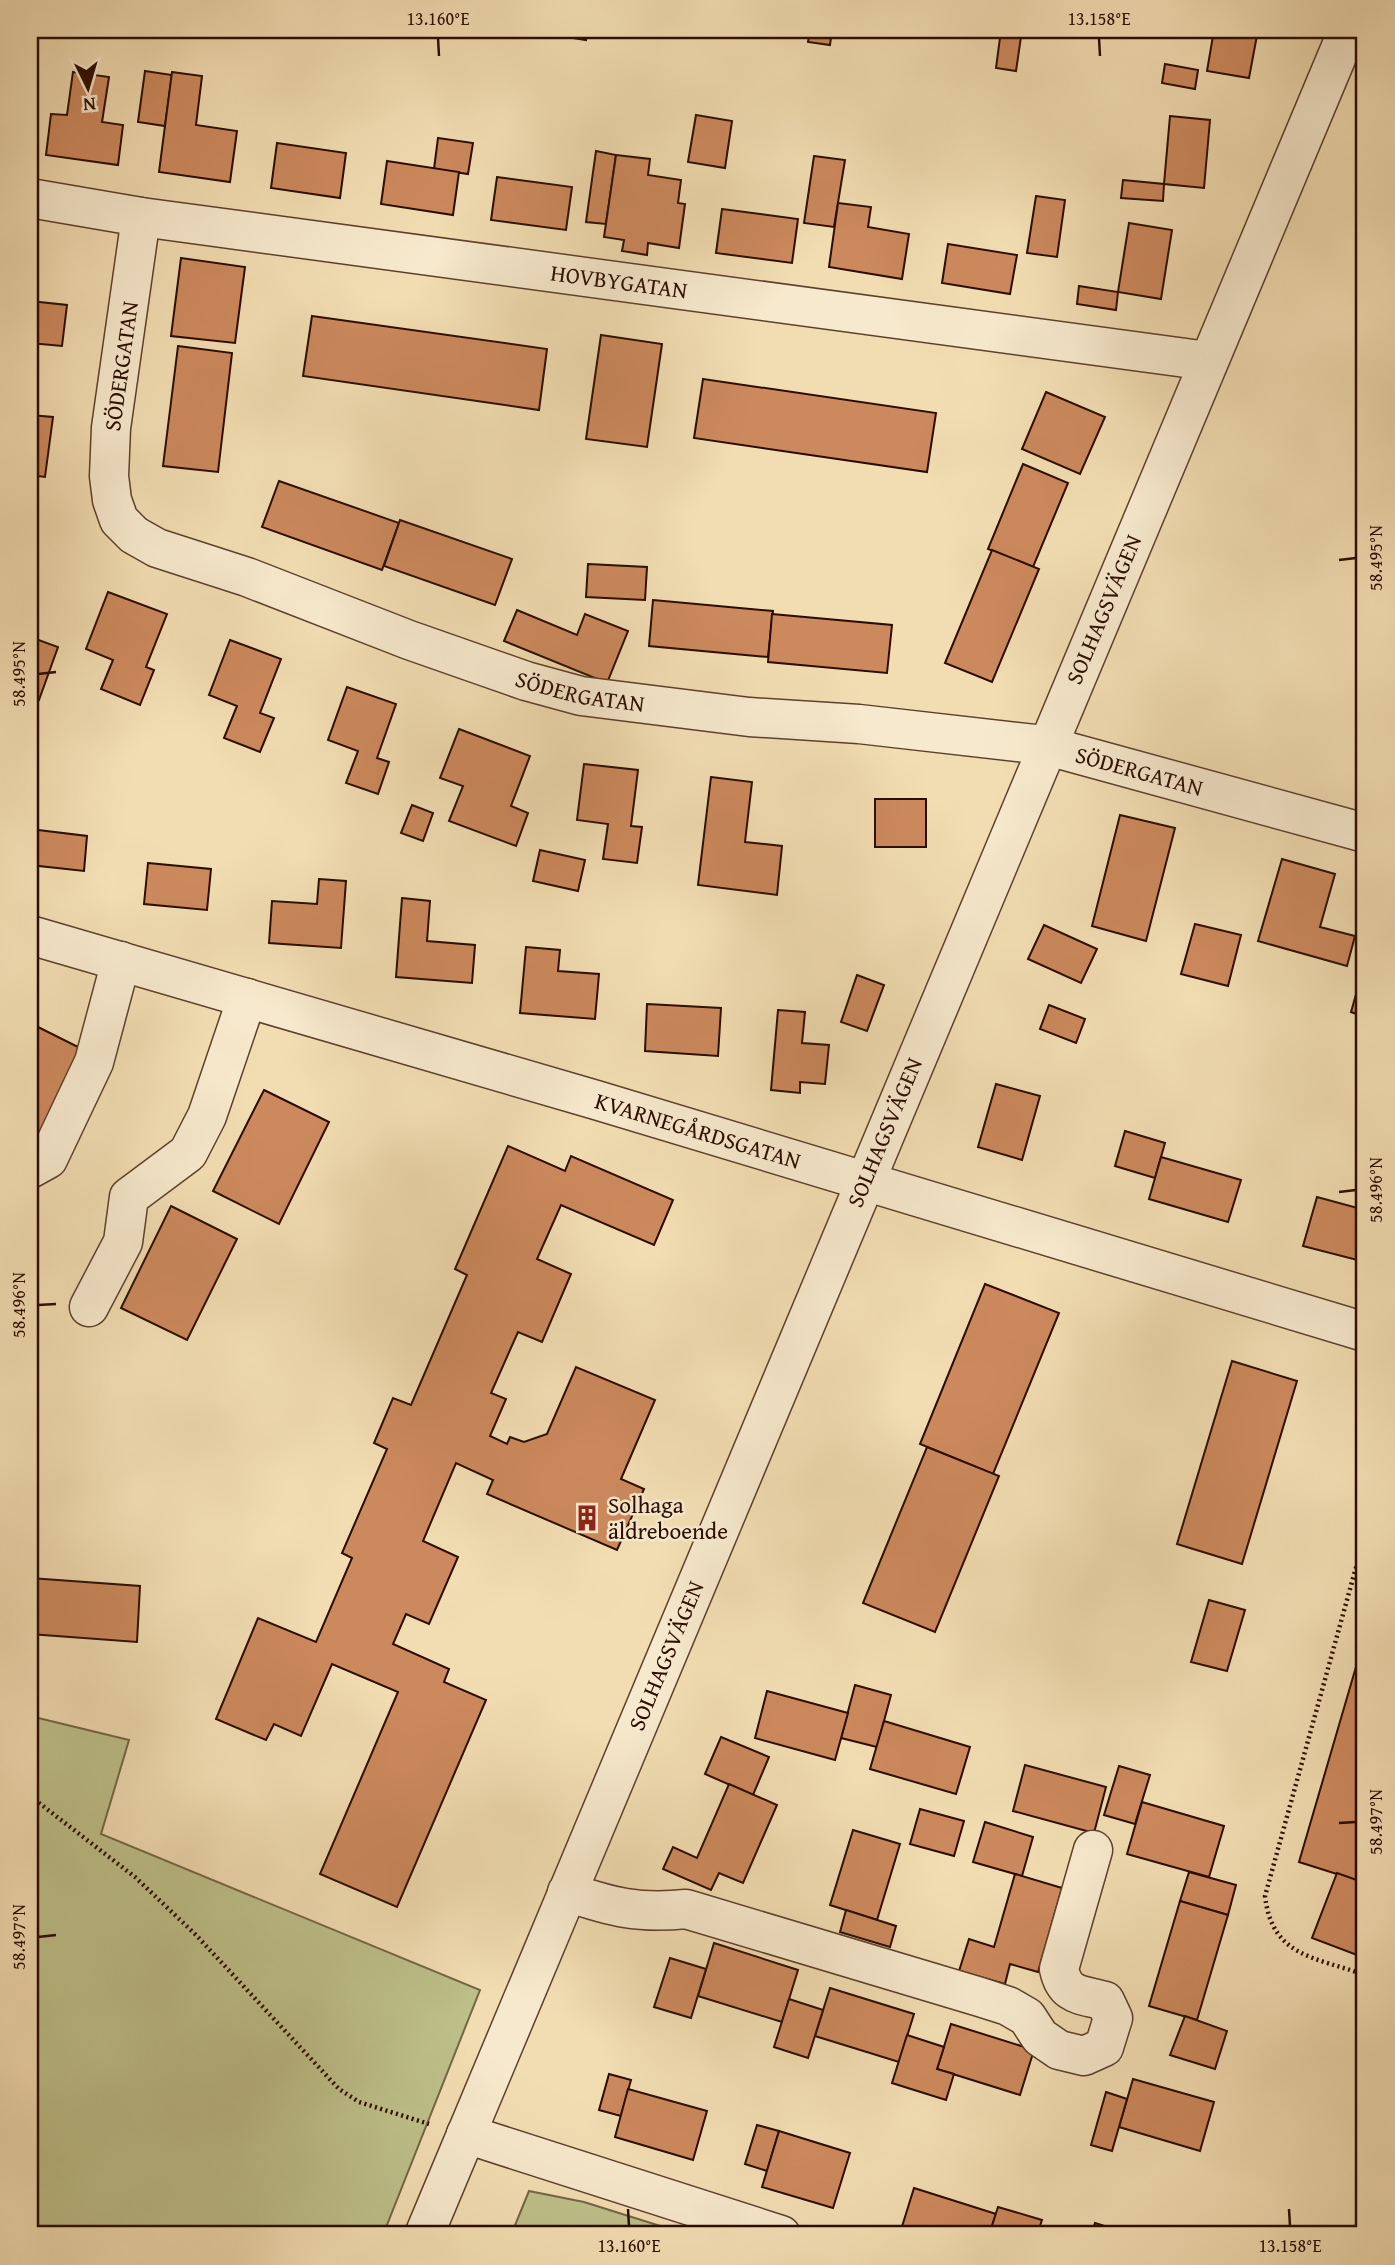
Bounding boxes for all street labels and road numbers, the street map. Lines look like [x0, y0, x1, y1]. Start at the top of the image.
street label: HOVBYGATAN [549, 255, 689, 307]
street label: SÖDERGATAN [95, 299, 146, 433]
street label: SOLHAGSVÄGEN [1057, 529, 1149, 689]
street label: SÖDERGATAN [511, 662, 647, 720]
street label: SÖDERGATAN [1072, 737, 1207, 804]
street label: SOLHAGSVÄGEN [838, 1052, 930, 1212]
street label: KVARNEGÅRDSGATAN [591, 1084, 805, 1177]
street label: SOLHAGSVÄGEN [619, 1575, 711, 1735]

